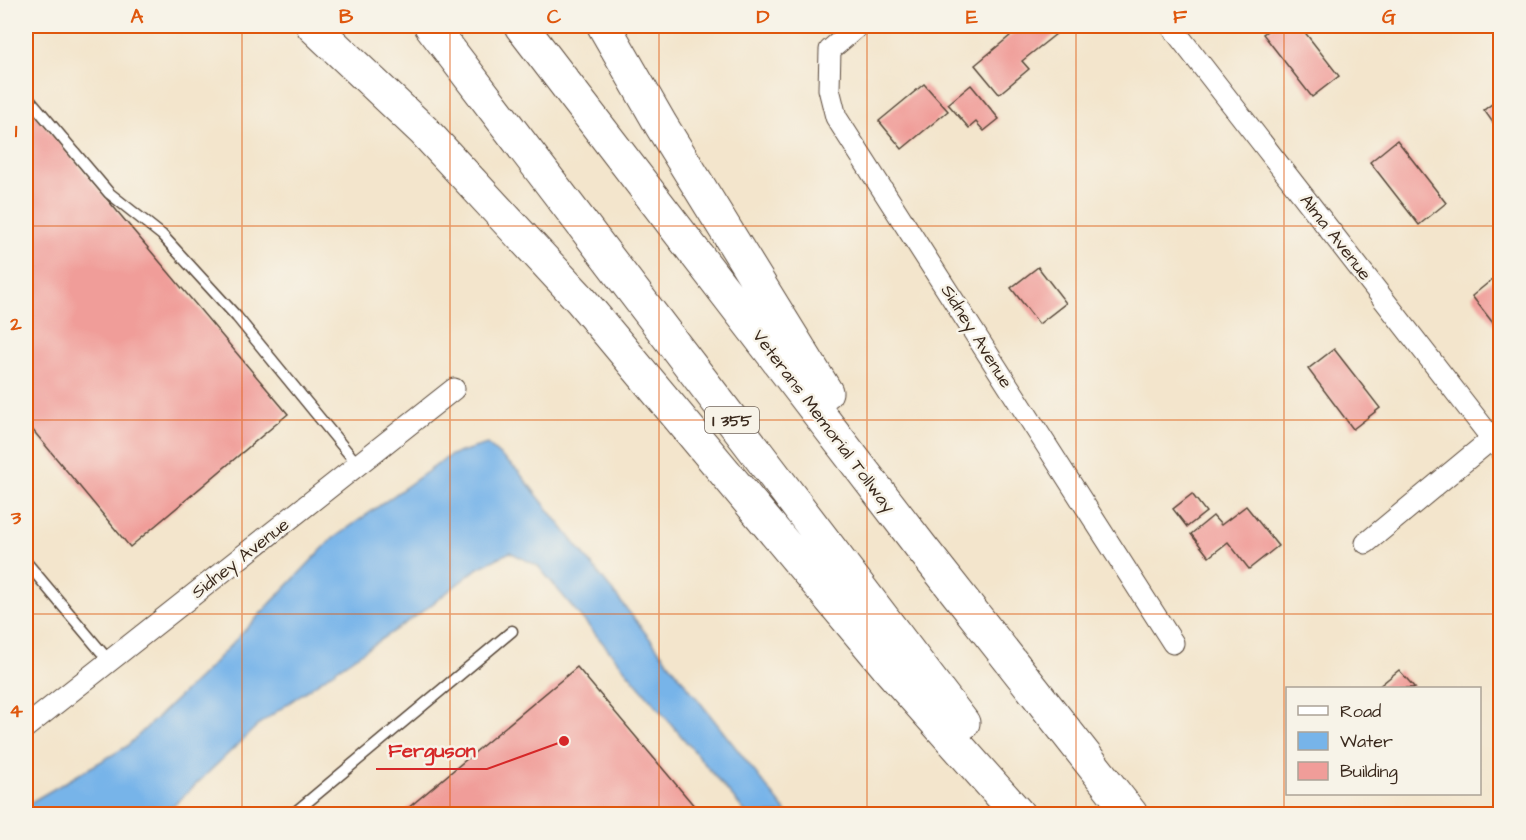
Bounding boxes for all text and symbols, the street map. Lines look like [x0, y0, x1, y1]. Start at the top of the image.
text: A [131, 3, 144, 31]
text: B [339, 3, 354, 31]
text: C [547, 3, 562, 31]
text: D [757, 3, 770, 31]
text: E [966, 3, 978, 31]
text: F [1173, 3, 1188, 31]
text: G [1382, 3, 1396, 31]
text: 1 [15, 117, 18, 145]
street label: Alma Avenue [1294, 189, 1377, 286]
street label: Sidney Avenue [934, 280, 1019, 394]
text: 2 [9, 310, 22, 338]
street label: Veterans Memorial Tollway [746, 324, 901, 519]
road number: I 355 [705, 407, 759, 433]
text: 3 [10, 504, 22, 532]
street label: Sidney Avenue [186, 512, 295, 605]
legend [1286, 687, 1481, 795]
text: 4 [9, 697, 23, 725]
text: Road [1340, 699, 1381, 724]
text: Water [1340, 729, 1393, 754]
callout: Ferguson [376, 731, 487, 769]
text: Ferguson [388, 737, 476, 766]
text: Building [1340, 759, 1398, 785]

